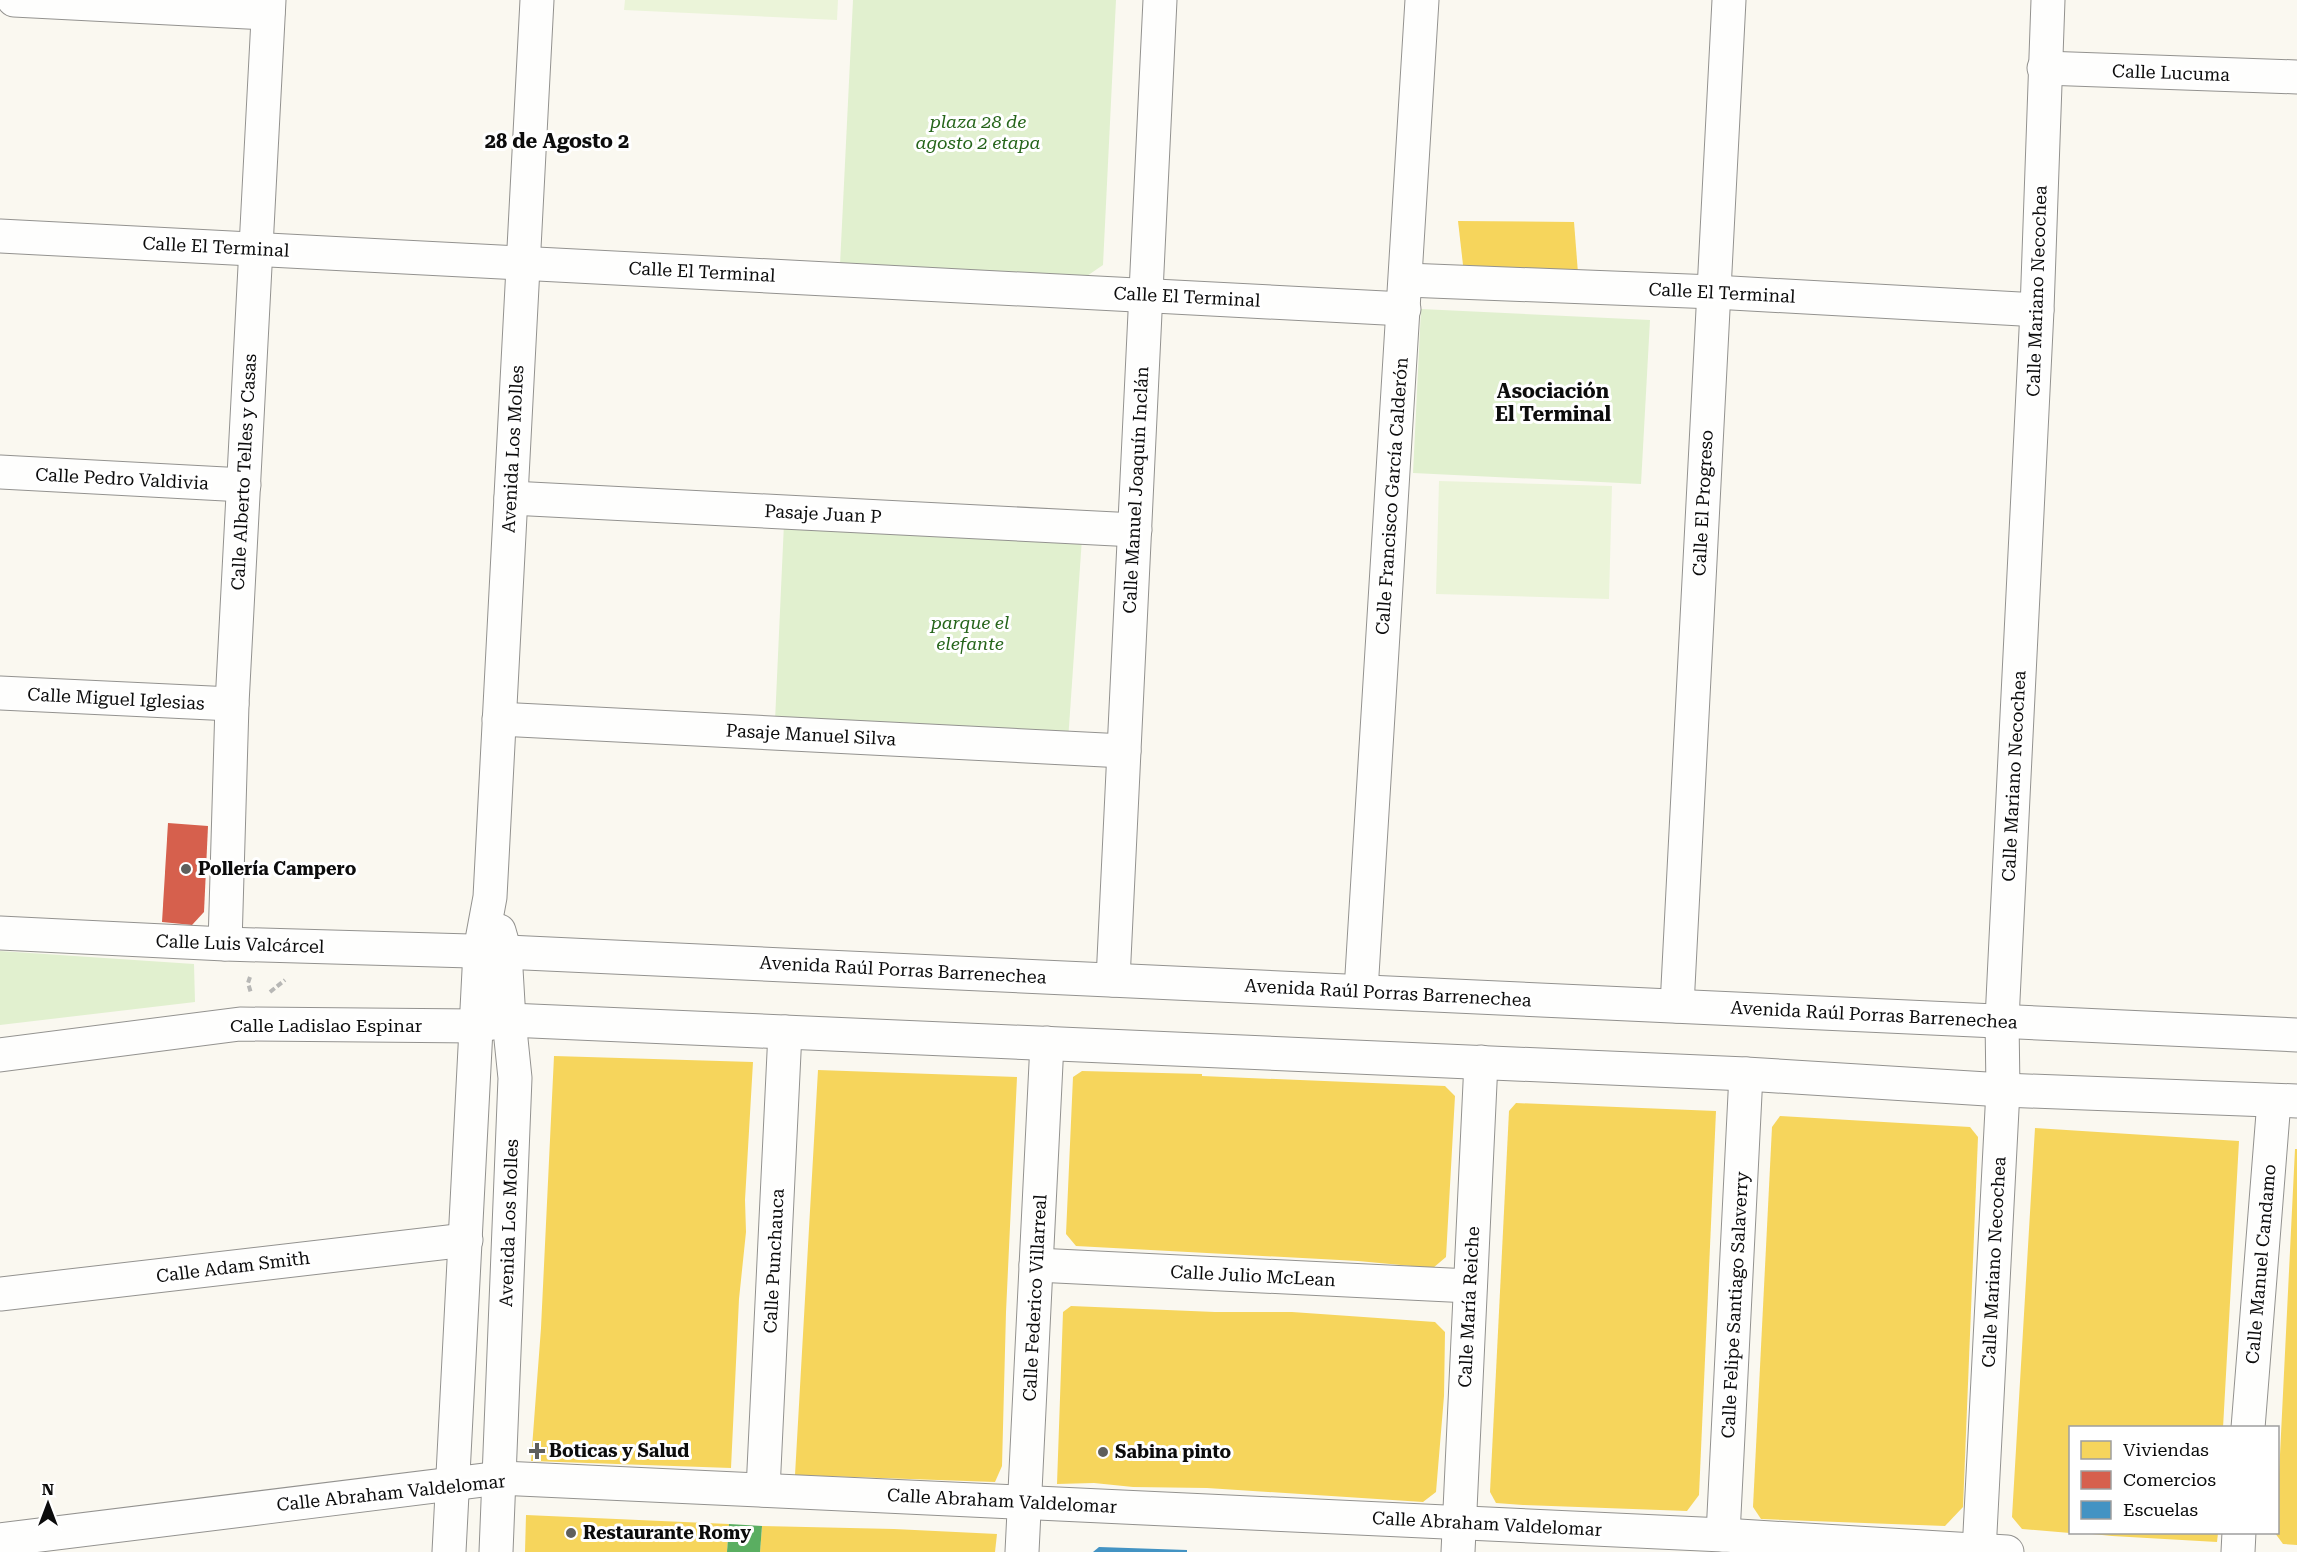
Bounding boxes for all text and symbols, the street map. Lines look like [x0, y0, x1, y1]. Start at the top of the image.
street label: Calle Lucuma [2112, 60, 2231, 85]
park label: plaza 28 de agosto 2 etapa [916, 111, 1041, 153]
district label: 28 de Agosto 2 [485, 129, 629, 153]
street label: Calle Mariano Necochea [2022, 185, 2051, 397]
street label: Calle El Terminal [142, 232, 290, 261]
street label: Calle El Terminal [628, 257, 776, 286]
street label: Calle El Terminal [1648, 278, 1796, 307]
street label: Calle El Terminal [1113, 282, 1261, 311]
street label: Calle Alberto Telles y Casas [227, 353, 260, 591]
street label: Calle Francisco García Calderón [1371, 356, 1412, 636]
street label: Avenida Los Molles [498, 364, 527, 533]
street label: Calle Manuel Joaquín Inclán [1119, 365, 1152, 614]
district label: Asociación El Terminal [1495, 379, 1612, 426]
street label: Calle El Progreso [1688, 429, 1717, 577]
street label: Calle Pedro Valdivia [35, 463, 210, 494]
street label: Pasaje Juan P [764, 500, 882, 527]
park label: parque el elefante [929, 612, 1009, 654]
street label: Calle Mariano Necochea [1997, 670, 2030, 882]
street label: Calle Miguel Iglesias [27, 683, 205, 714]
street label: Pasaje Manuel Silva [725, 720, 897, 749]
place label: Pollería Campero [198, 858, 357, 879]
marker: Pollería Campero [179, 862, 193, 876]
street label: Calle Luis Valcárcel [155, 930, 325, 957]
street label: Avenida Raúl Porras Barrenechea [759, 951, 1047, 988]
street label: Avenida Raúl Porras Barrenechea [1244, 974, 1532, 1011]
street label: Avenida Raúl Porras Barrenechea [1730, 996, 2018, 1033]
street label: Calle Ladislao Espinar [230, 1015, 422, 1036]
street label: Avenida Los Molles [495, 1139, 522, 1307]
street label: Calle Mariano Necochea [1977, 1156, 2010, 1368]
street label: Calle Manuel Candamo [2241, 1163, 2280, 1365]
street label: Calle Felipe Santiago Salaverry [1717, 1171, 1752, 1439]
street label: Calle Punchauca [759, 1188, 788, 1334]
street label: Calle Federico Villarreal [1019, 1193, 1050, 1402]
street label: Calle María Reiche [1454, 1226, 1483, 1388]
street label: Calle Adam Smith [155, 1247, 311, 1286]
street label: Calle Julio McLean [1170, 1261, 1337, 1290]
legend [2069, 1426, 2279, 1534]
text: Viviendas [2123, 1439, 2209, 1460]
place label: Boticas y Salud [549, 1440, 689, 1461]
place label: Sabina pinto [1115, 1441, 1232, 1462]
marker: Boticas y Salud [530, 1444, 544, 1458]
marker: Sabina pinto [1096, 1445, 1110, 1459]
text: Comercios [2123, 1469, 2216, 1490]
street label: Calle Abraham Valdelomar [275, 1470, 507, 1515]
north arrow [18, 1474, 78, 1534]
text: N [42, 1480, 54, 1499]
street label: Calle Abraham Valdelomar [887, 1484, 1118, 1517]
text: Escuelas [2123, 1499, 2198, 1520]
street label: Calle Abraham Valdelomar [1372, 1507, 1603, 1540]
place label: Restaurante Romy [583, 1522, 751, 1543]
marker: Restaurante Romy [564, 1526, 578, 1540]

